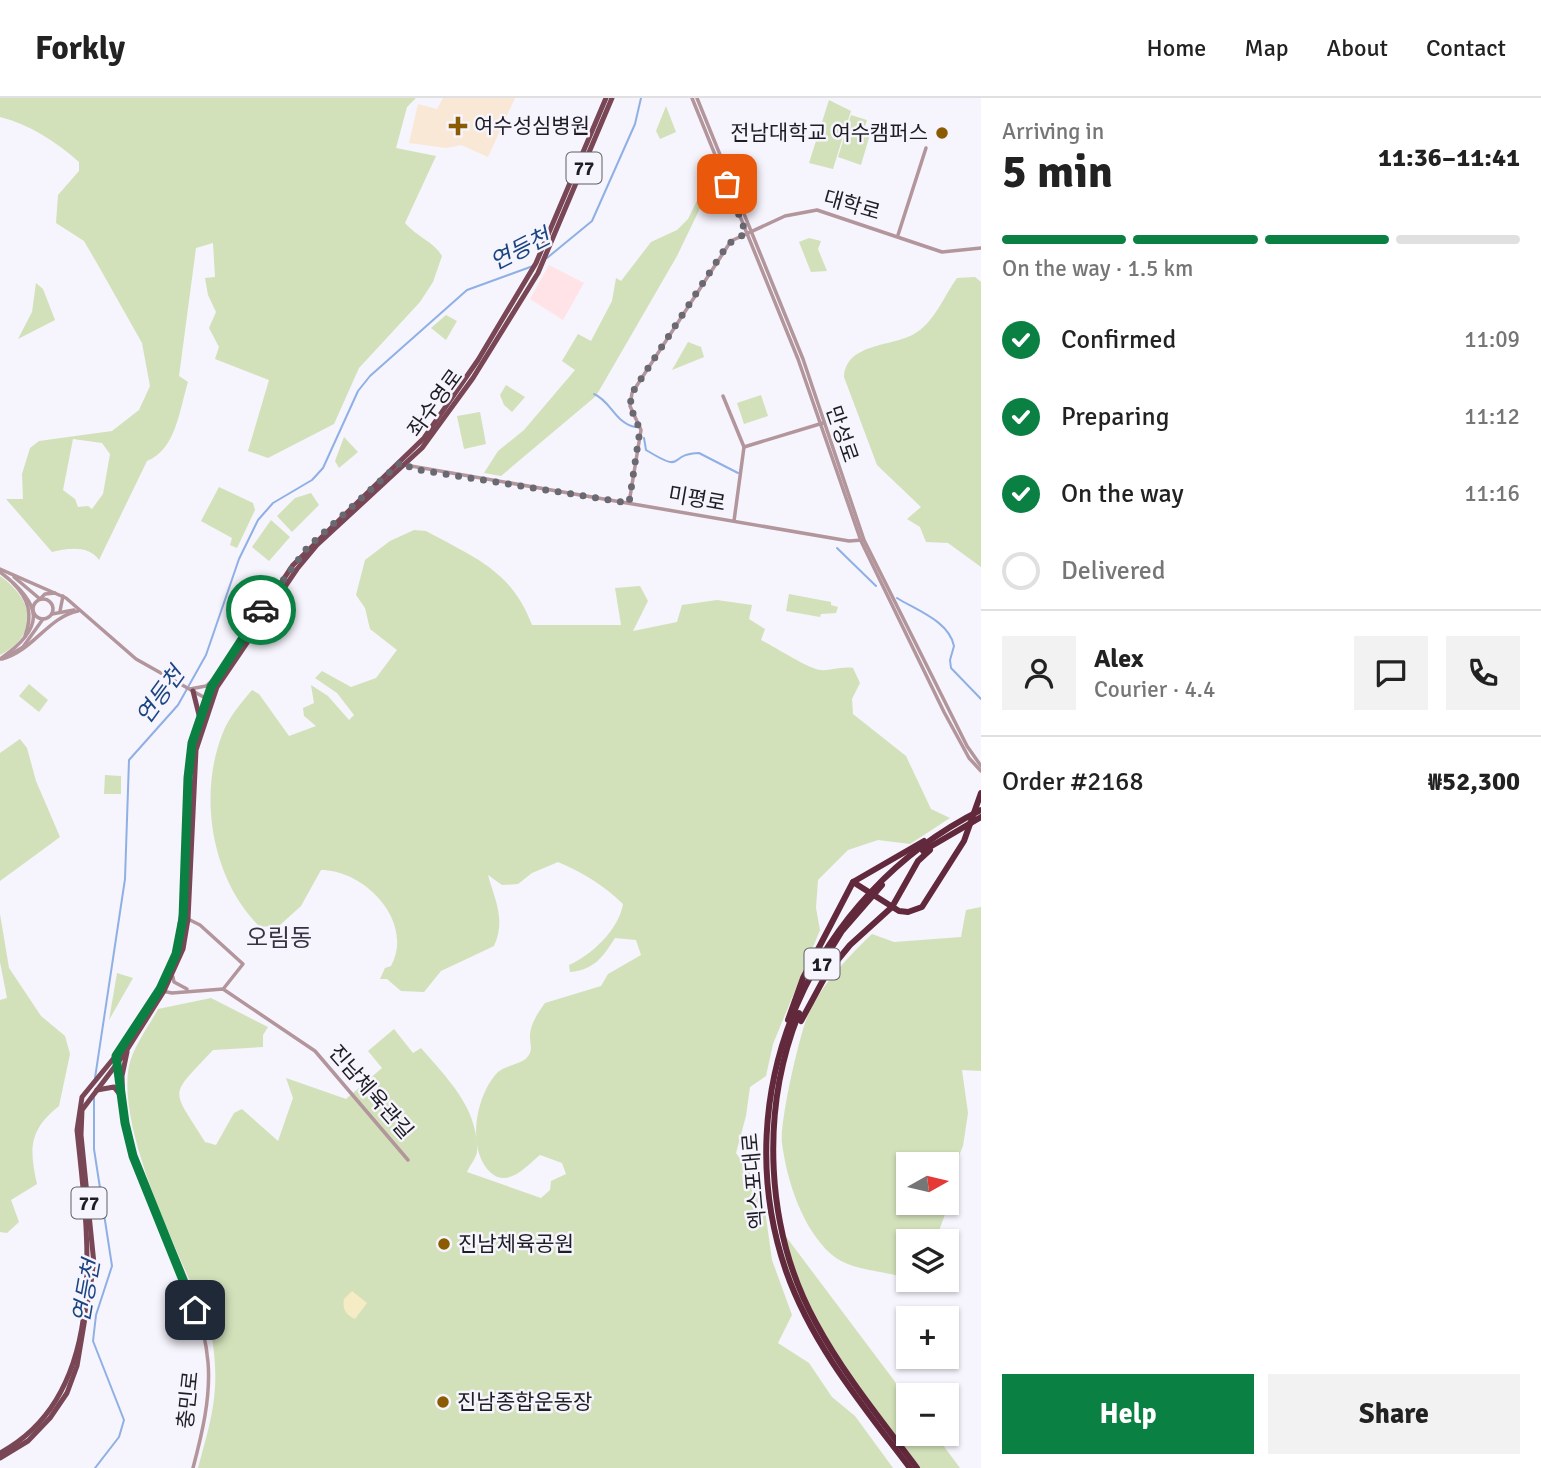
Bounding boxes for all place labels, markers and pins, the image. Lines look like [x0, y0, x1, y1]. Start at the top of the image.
place label: 여수성심병원 [474, 113, 590, 139]
marker: 여수성심병원 [448, 116, 468, 136]
place label: 전남대학교 여수캠퍼스 [730, 120, 928, 146]
marker: 전남대학교 여수캠퍼스 [934, 125, 950, 141]
pin [697, 154, 757, 214]
place label: 진남체육공원 [458, 1231, 574, 1257]
marker: 진남체육공원 [436, 1236, 452, 1252]
pin [165, 1280, 225, 1340]
place label: 진남종합운동장 [457, 1389, 592, 1415]
marker: 진남종합운동장 [435, 1394, 451, 1410]

